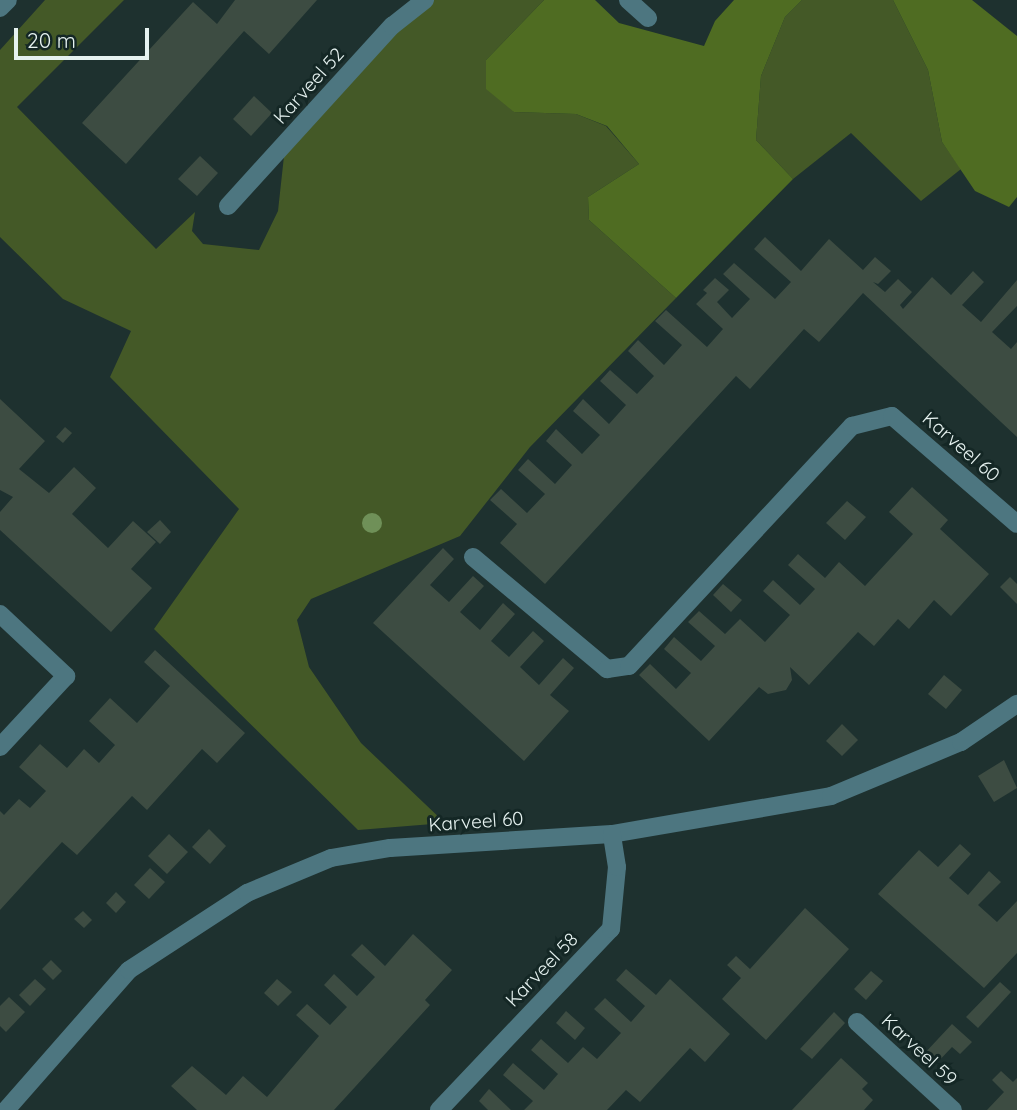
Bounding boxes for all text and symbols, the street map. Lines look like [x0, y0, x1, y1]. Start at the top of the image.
scale bar [18, 14, 152, 58]
text: 20 m [27, 27, 76, 53]
street label: Karveel 52 [269, 43, 349, 129]
street label: Karveel 60 [918, 407, 1004, 487]
street label: Karveel 60 [428, 807, 524, 837]
street label: Karveel 58 [501, 928, 583, 1012]
street label: Karveel 59 [877, 1009, 961, 1091]

